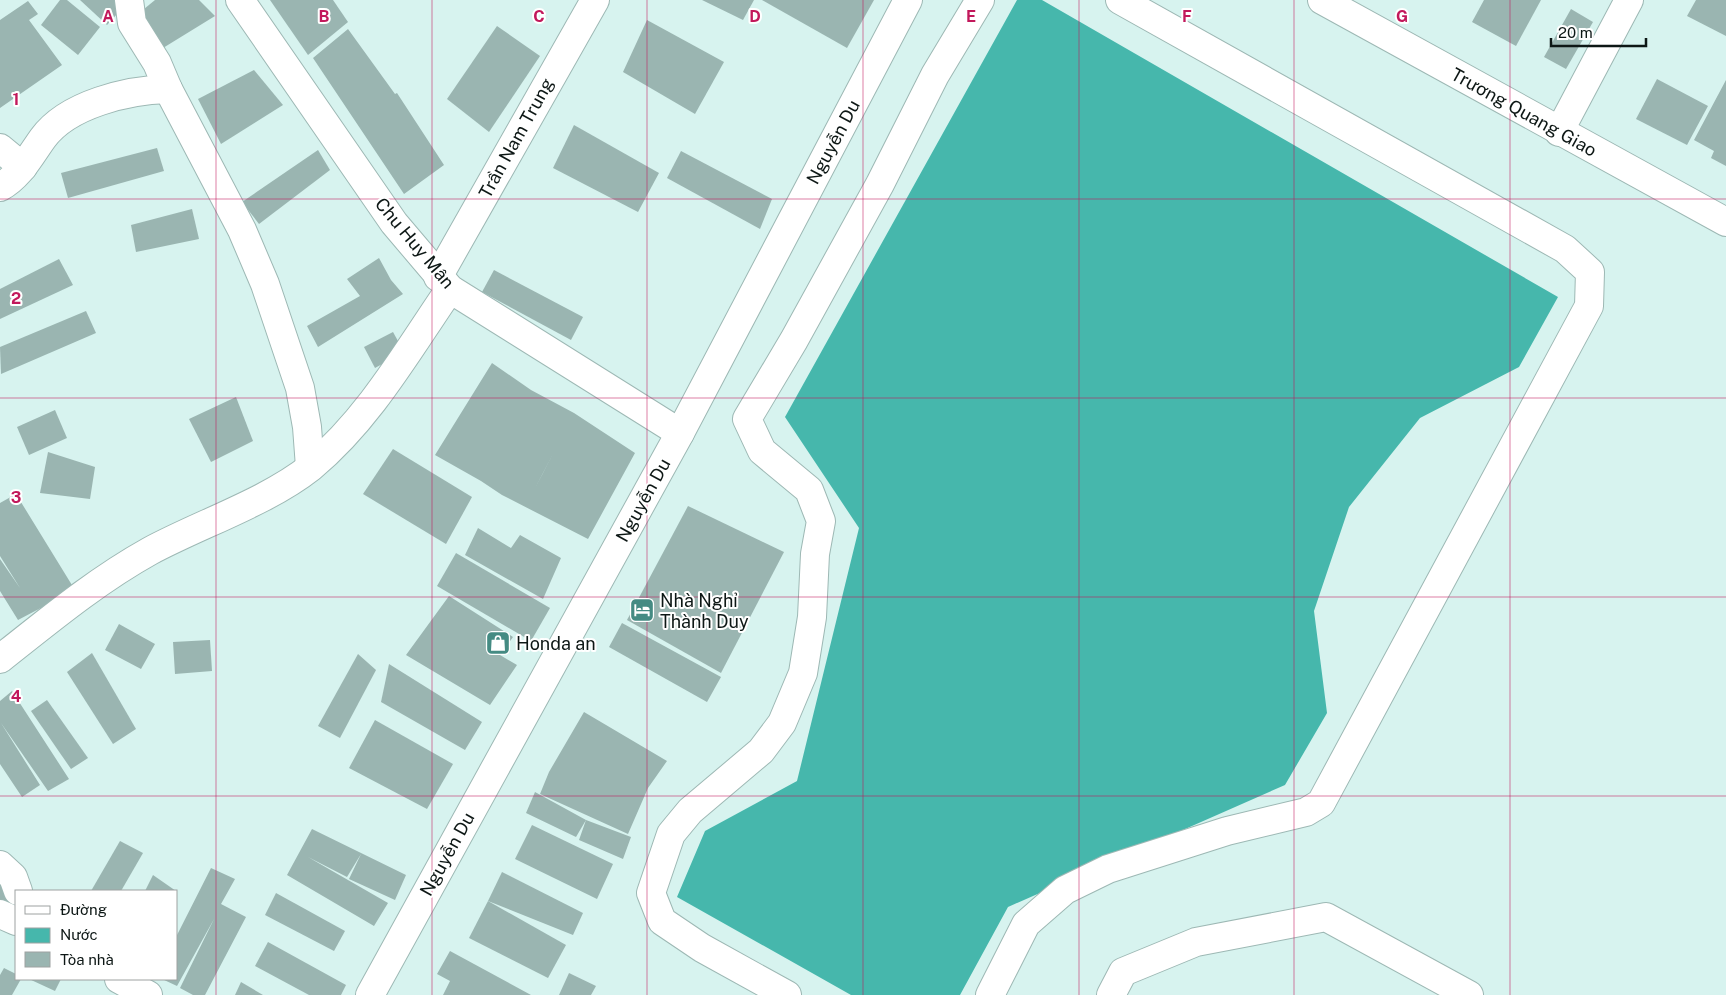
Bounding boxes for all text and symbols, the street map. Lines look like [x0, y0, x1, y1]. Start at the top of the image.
text: A [102, 7, 114, 26]
text: B [319, 7, 330, 26]
text: C [533, 7, 545, 26]
text: D [749, 7, 761, 26]
text: E [966, 7, 976, 26]
text: F [1182, 7, 1192, 26]
text: G [1396, 7, 1408, 26]
scale bar [1551, 15, 1646, 47]
text: 20 m [1558, 24, 1593, 41]
street label: Trương Quang Giao [1448, 63, 1600, 161]
street label: Trần Nam Trung [474, 74, 558, 202]
text: 1 [13, 90, 19, 109]
street label: Nguyễn Du [802, 96, 864, 188]
street label: Chu Huy Mân [371, 193, 459, 293]
text: 2 [11, 289, 21, 308]
street label: Nguyễn Du [611, 455, 675, 545]
text: 3 [11, 488, 21, 507]
place label: Nhà Nghỉ Thành Duy [660, 590, 749, 632]
hotel icon: Nhà Nghỉ Thành Duy [629, 597, 655, 623]
shop icon: Honda an [485, 630, 511, 656]
place label: Honda an [516, 633, 596, 654]
text: 4 [11, 687, 22, 706]
street label: Nguyễn Du [415, 809, 479, 899]
legend [15, 890, 178, 980]
text: Đường [60, 901, 107, 918]
text: Nước [60, 926, 98, 943]
text: Tòa nhà [60, 951, 114, 968]

